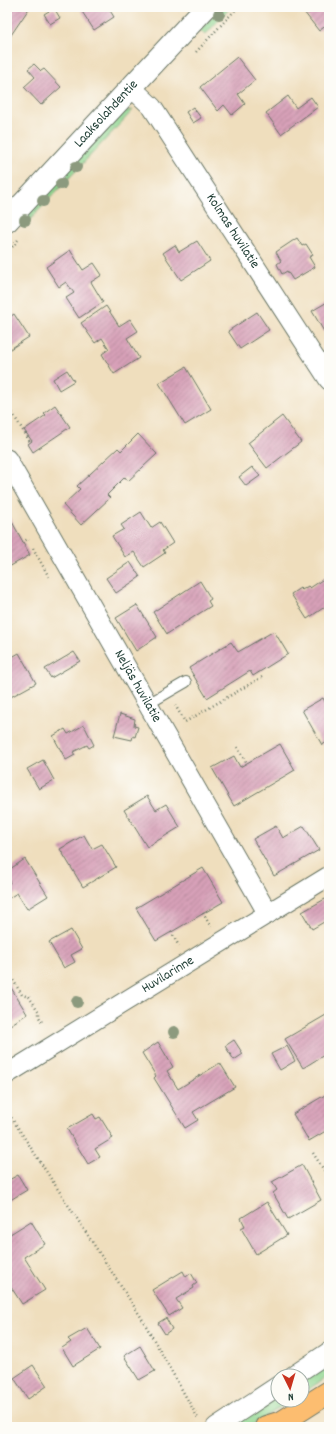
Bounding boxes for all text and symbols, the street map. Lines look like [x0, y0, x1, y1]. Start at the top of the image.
street label: Laaksolahdentie [70, 76, 143, 152]
street label: Kolmas huvilatie [201, 190, 264, 273]
street label: Neljäs huvilatie [109, 646, 166, 726]
street label: Huvilarinne [138, 951, 198, 999]
north arrow [270, 1368, 310, 1408]
text: N [287, 1388, 294, 1404]

